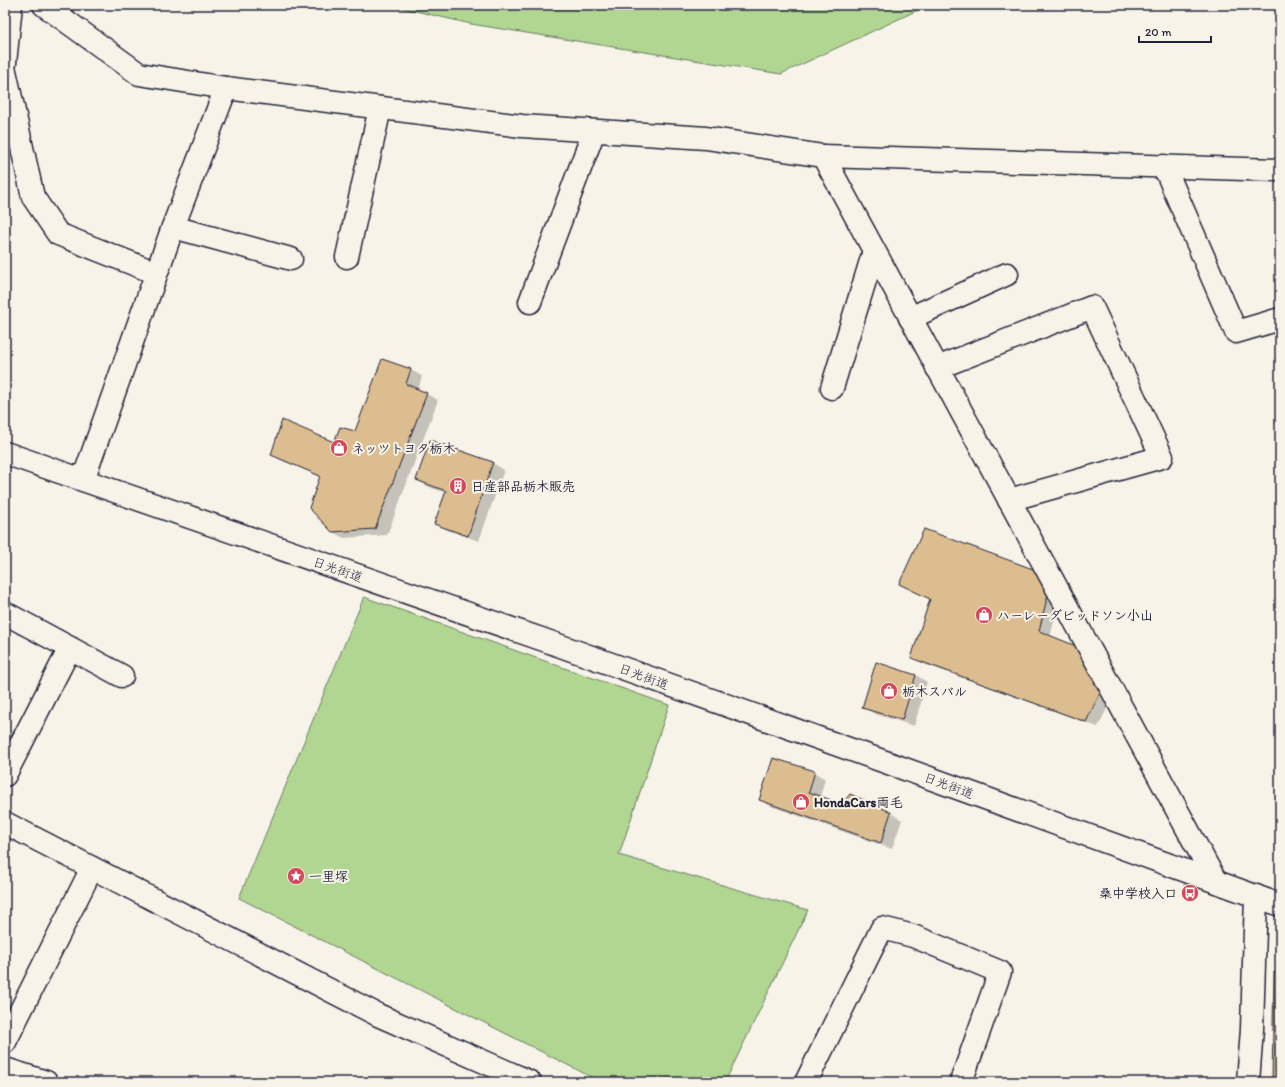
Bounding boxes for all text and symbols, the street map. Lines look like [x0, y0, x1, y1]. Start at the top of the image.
scale bar [1139, 18, 1211, 44]
text: 20 m [1145, 25, 1172, 39]
shop icon: ネッツトヨタ栃木 [329, 438, 349, 458]
place label: ネッツトヨタ栃木 [352, 441, 455, 456]
building icon: 日産部品栃木販売 [448, 476, 468, 496]
place label: 日産部品栃木販売 [471, 479, 575, 494]
street label: 日光街道 [311, 554, 365, 585]
shop icon: ハーレーダビッドソン小山 [974, 605, 994, 625]
place label: ハーレーダビッドソン小山 [997, 608, 1153, 623]
street label: 日光街道 [617, 661, 671, 692]
shop icon: 栃木スバル [879, 681, 899, 701]
place label: 栃木スバル [902, 684, 967, 699]
street label: 日光街道 [922, 770, 976, 801]
shop icon: HondaCars両毛 [791, 792, 811, 812]
place label: HondaCars両毛 [814, 795, 902, 810]
place icon: 一里塚 [286, 866, 306, 886]
place label: 一里塚 [309, 869, 348, 884]
bus stop icon: 桑中学校入口 [1180, 883, 1200, 903]
place label: 桑中学校入口 [1099, 886, 1177, 901]

